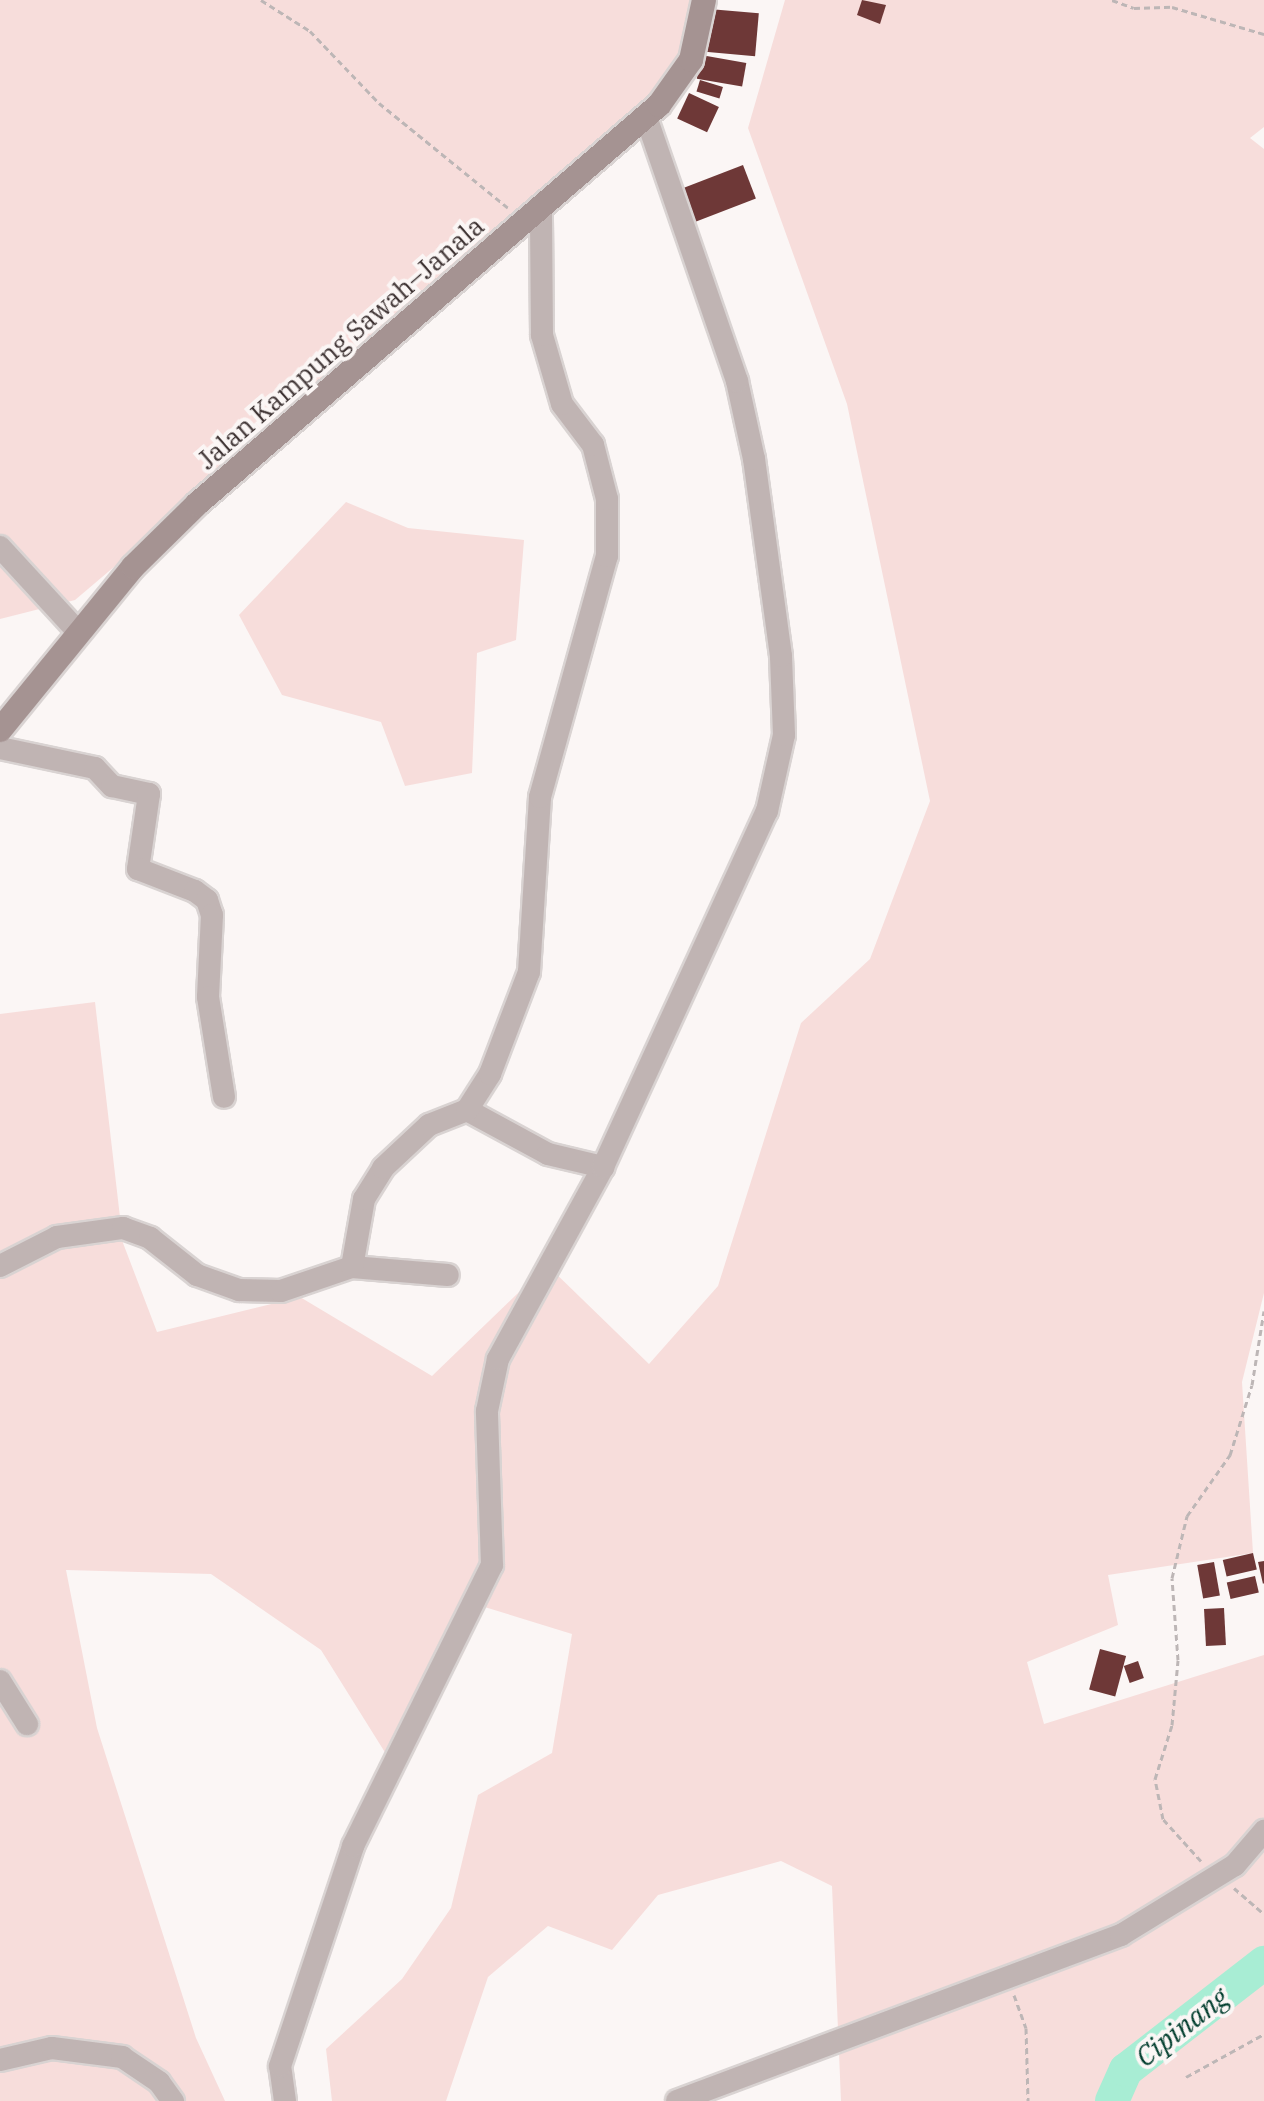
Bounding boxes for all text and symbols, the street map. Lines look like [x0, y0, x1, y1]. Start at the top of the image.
street label: Jalan Kampung Sawah–Janala [192, 210, 490, 476]
water label: Cipinang [1129, 1980, 1235, 2074]

